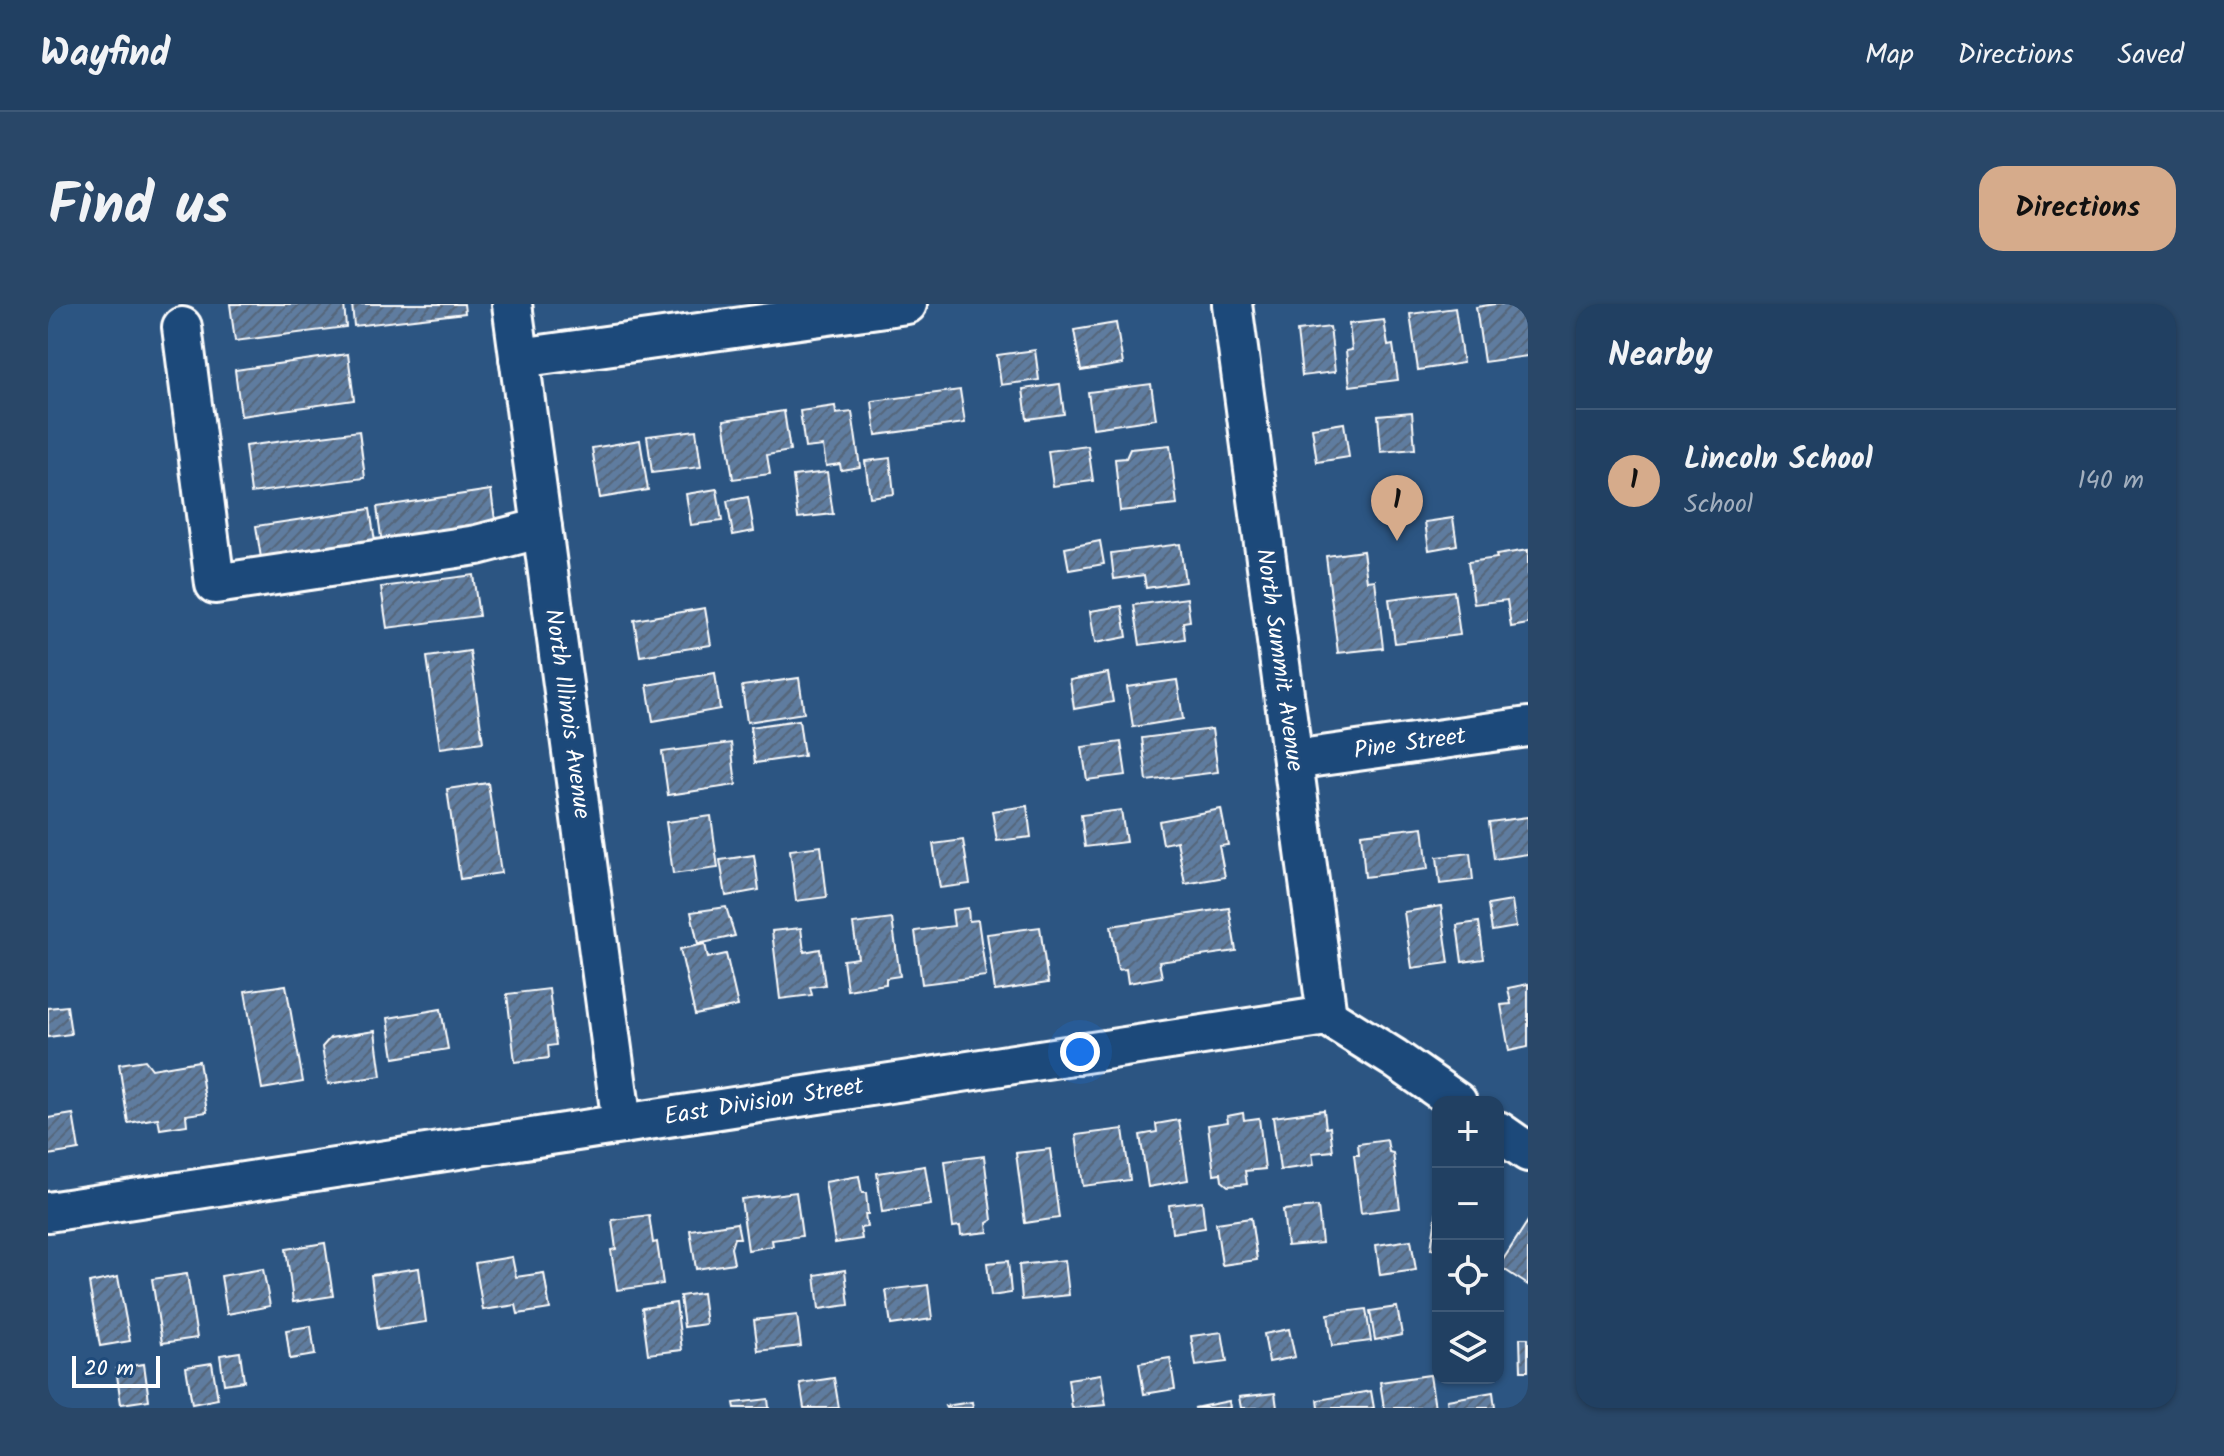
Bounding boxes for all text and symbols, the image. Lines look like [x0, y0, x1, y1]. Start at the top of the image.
text: Wayfind [40, 25, 170, 85]
text: Map [1865, 33, 1914, 78]
text: Directions [1958, 33, 2074, 78]
text: Saved [2118, 33, 2184, 78]
text: Find us [48, 163, 229, 253]
button: Directions [1979, 166, 2176, 251]
text: Nearby [1608, 329, 1713, 383]
text: Lincoln School [1684, 436, 1873, 484]
text: 1 [1630, 460, 1638, 502]
text: 140 m [2077, 460, 2144, 502]
pin: 1 [1371, 475, 1423, 541]
text: School [1684, 484, 1753, 526]
street label: North Summit Avenue [1244, 546, 1314, 774]
street label: North Illinois Avenue [533, 606, 601, 822]
street label: Pine Street [1351, 717, 1469, 771]
your location [1060, 1032, 1100, 1072]
street label: East Division Street [661, 1067, 867, 1137]
map controls [1432, 1096, 1504, 1384]
button: + [1432, 1096, 1504, 1168]
button: − [1432, 1168, 1504, 1240]
button: locate [1432, 1240, 1504, 1312]
button: layers [1432, 1312, 1504, 1384]
scale bar [72, 1352, 160, 1388]
text: 20 m [84, 1352, 134, 1387]

